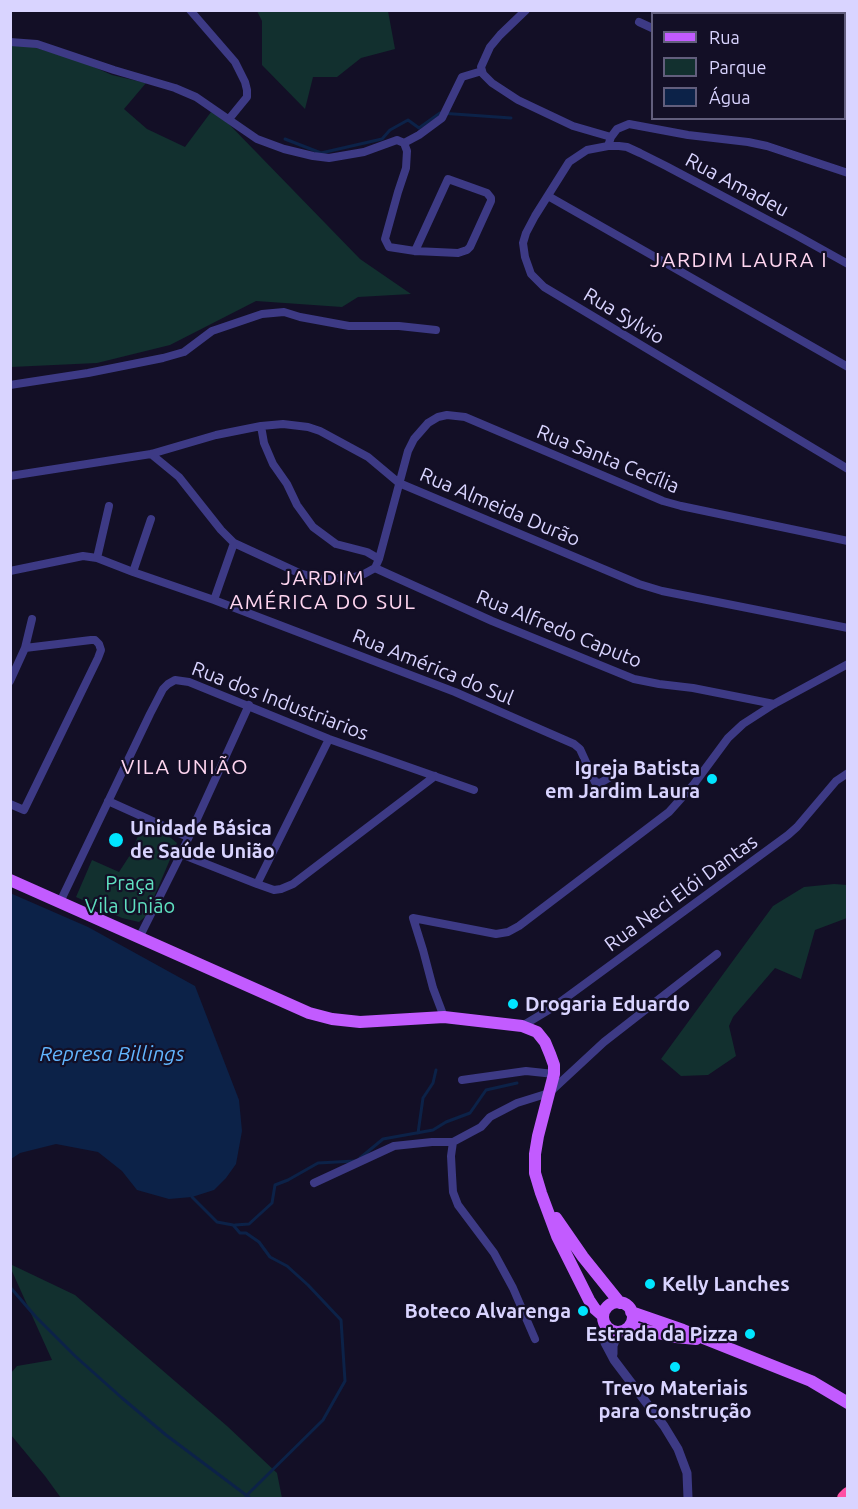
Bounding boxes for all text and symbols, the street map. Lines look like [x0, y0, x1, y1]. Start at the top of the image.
legend [651, 12, 846, 120]
text: Rua [709, 27, 740, 47]
text: Parque [709, 57, 766, 77]
text: Água [709, 87, 751, 107]
street label: Rua Amadeu [681, 148, 793, 222]
district label: JARDIM LAURA I [650, 247, 828, 273]
street label: Rua Sylvio [579, 283, 669, 349]
street label: Rua Santa Cecília [533, 420, 683, 498]
street label: Rua Almeida Durão [416, 462, 584, 552]
district label: JARDIM AMÉRICA DO SUL [230, 565, 416, 615]
street label: Rua Alfredo Caputo [473, 585, 645, 673]
street label: Rua América do Sul [349, 624, 517, 710]
street label: Rua dos Industriarios [188, 656, 372, 746]
district label: VILA UNIÃO [121, 754, 249, 780]
place label: Igreja Batista em Jardim Laura [545, 756, 700, 803]
marker: Igreja Batista em Jardim Laura [705, 772, 719, 786]
place label: Unidade Básica de Saúde União [130, 816, 275, 863]
street label: Rua Neci Elói Dantas [600, 830, 762, 956]
marker: Unidade Básica de Saúde União [107, 831, 125, 849]
park label: Praça Vila União [85, 871, 175, 918]
place label: Drogaria Eduardo [525, 992, 690, 1016]
marker: Drogaria Eduardo [506, 997, 520, 1011]
water label: Represa Billings [39, 1041, 185, 1067]
place label: Kelly Lanches [662, 1272, 790, 1296]
marker: Kelly Lanches [643, 1277, 657, 1291]
place label: Boteco Alvarenga [404, 1299, 571, 1323]
marker: Boteco Alvarenga [576, 1304, 590, 1318]
place label: Estrada da Pizza [586, 1322, 738, 1346]
marker: Estrada da Pizza [743, 1327, 757, 1341]
marker: Trevo Materiais para Construção [668, 1360, 682, 1374]
place label: Trevo Materiais para Construção [598, 1376, 752, 1423]

